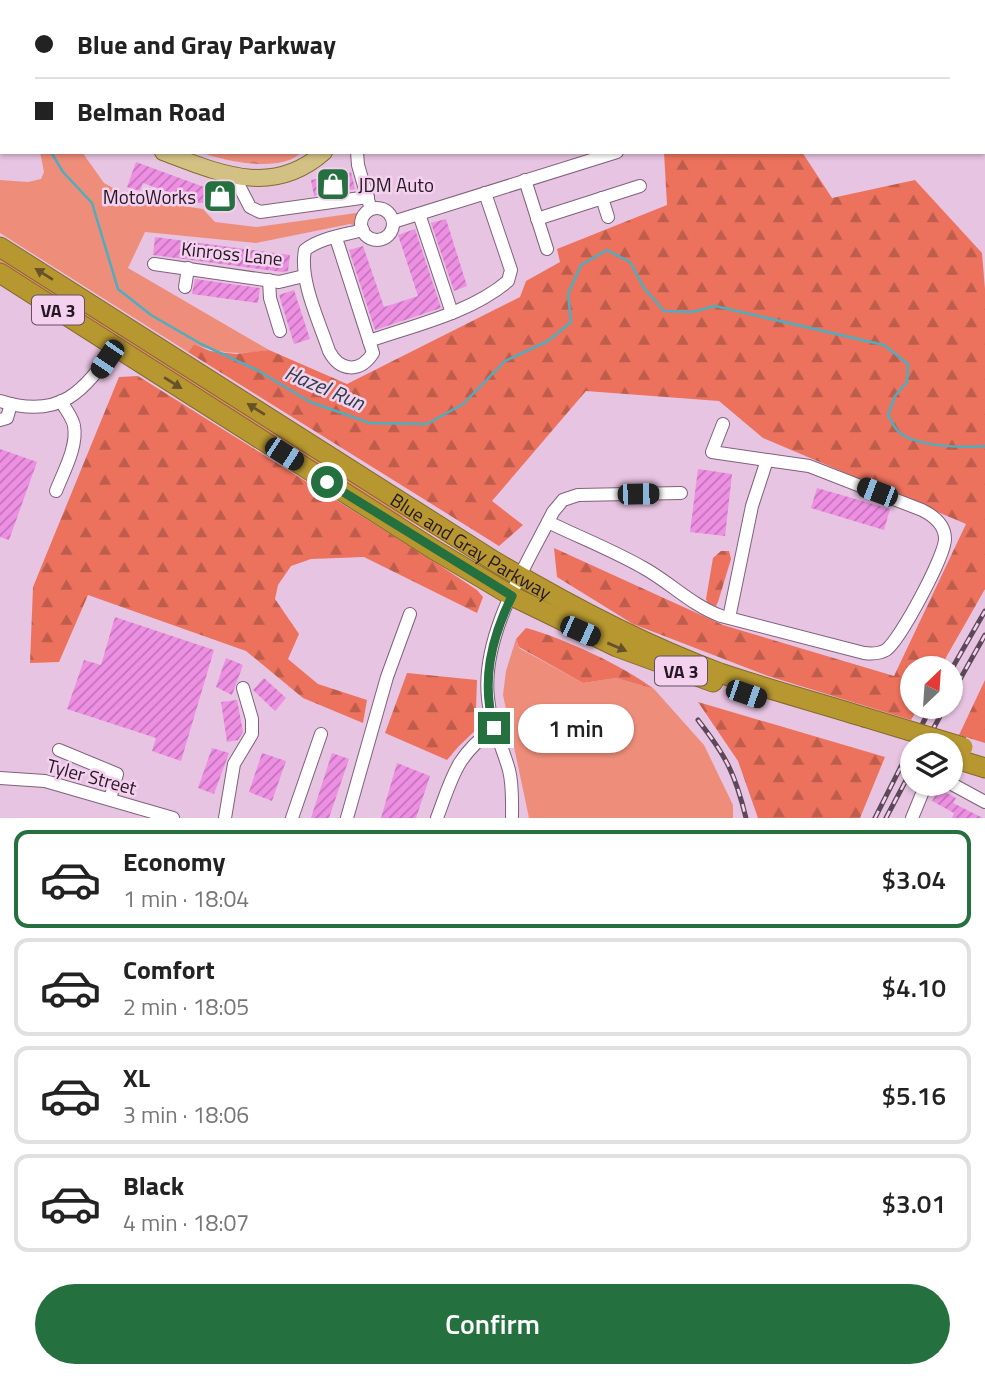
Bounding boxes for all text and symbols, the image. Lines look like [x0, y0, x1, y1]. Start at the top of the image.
text: Blue and Gray Parkway [77, 25, 336, 64]
text: Belman Road [77, 92, 226, 131]
shop icon: JDM Auto [314, 165, 352, 203]
place label: JDM Auto [358, 170, 434, 199]
shop icon: MotoWorks [201, 177, 239, 215]
place label: MotoWorks [103, 182, 196, 211]
street label: Kinross Lane [180, 233, 284, 273]
one-way arrow [34, 268, 53, 281]
road number: VA 3 [32, 296, 84, 324]
car [87, 336, 128, 382]
water label: Hazel Run [280, 356, 370, 418]
one-way arrow [163, 377, 182, 390]
one-way arrow [247, 403, 266, 416]
car [261, 434, 308, 474]
route start [311, 466, 343, 498]
car [854, 475, 901, 509]
car [617, 483, 660, 505]
street label: Blue and Gray Parkway [385, 485, 557, 606]
car [557, 613, 604, 649]
one-way arrow [607, 642, 628, 653]
road number: VA 3 [655, 656, 707, 686]
north arrow [900, 656, 962, 719]
map controls [900, 656, 963, 796]
car [723, 677, 770, 711]
callout: 1 min [518, 704, 634, 752]
text: 1 min [548, 711, 604, 746]
route end [478, 712, 510, 744]
button: layers [900, 733, 963, 796]
street label: Tyler Street [44, 750, 140, 802]
text: Economy [123, 842, 225, 881]
icon: car [39, 848, 102, 911]
text: $3.04 [882, 860, 946, 899]
text: 1 min · 18:04 [123, 881, 249, 916]
text: Comfort [123, 950, 215, 989]
icon: car [39, 956, 102, 1019]
text: $4.10 [882, 968, 946, 1007]
text: 2 min · 18:05 [123, 989, 249, 1024]
text: XL [123, 1058, 150, 1097]
icon: car [39, 1064, 102, 1127]
text: $5.16 [882, 1076, 946, 1115]
text: 3 min · 18:06 [123, 1097, 249, 1132]
text: Black [123, 1166, 184, 1205]
icon: car [39, 1172, 102, 1235]
text: $3.01 [882, 1184, 946, 1223]
text: 4 min · 18:07 [123, 1205, 249, 1240]
button: Confirm [35, 1284, 950, 1364]

